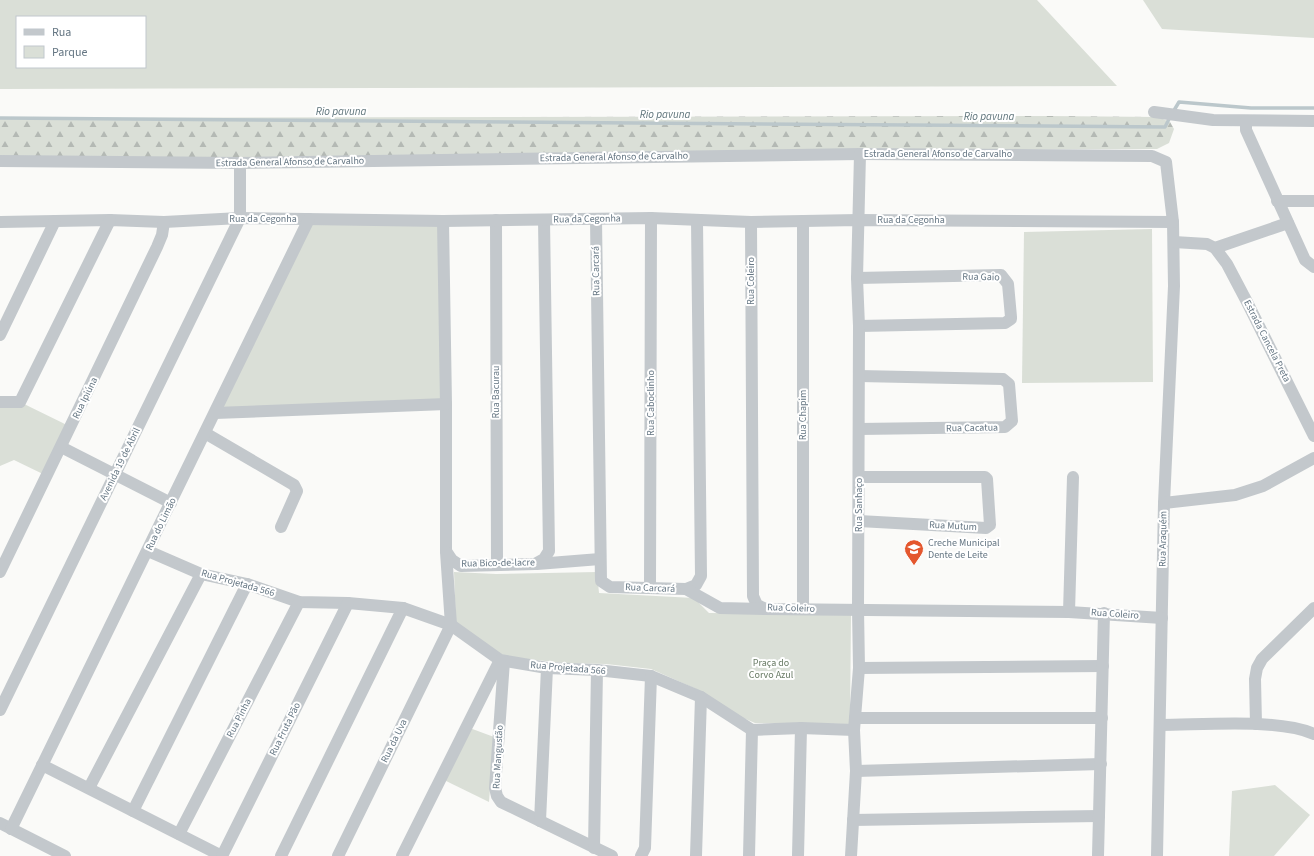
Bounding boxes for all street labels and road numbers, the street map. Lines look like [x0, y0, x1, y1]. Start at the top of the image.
street label: Estrada General Afonso de Carvalho [864, 147, 1012, 161]
street label: Estrada General Afonso de Carvalho [540, 149, 688, 165]
street label: Estrada General Afonso de Carvalho [216, 154, 364, 170]
street label: Rua da Cegonha [553, 211, 621, 227]
street label: Rua da Cegonha [229, 212, 297, 226]
street label: Rua da Cegonha [877, 213, 945, 227]
street label: Rua Carcará [589, 246, 603, 296]
street label: Rua Coleiro [744, 257, 758, 305]
street label: Rua Gaio [962, 270, 1000, 284]
street label: Estrada Cancela Preta [1240, 297, 1294, 385]
street label: Rua Bacurau [489, 366, 503, 418]
street label: Rua Caboclinho [644, 370, 658, 436]
street label: Rua Ipiúna [69, 375, 101, 421]
street label: Rua Chapim [796, 390, 810, 440]
street label: Rua Cacatua [946, 421, 998, 435]
street label: Avenida 19 de Abril [96, 425, 144, 503]
street label: Rua Sanhaço [852, 478, 866, 532]
street label: Rua do Limão [142, 495, 180, 553]
street label: Rua Araquém [1156, 511, 1170, 567]
street label: Rua Mutum [929, 518, 977, 534]
street label: Rua Bico-de-lacre [461, 555, 535, 571]
street label: Rua Projetada 566 [200, 566, 276, 600]
street label: Rua Carcará [625, 580, 675, 596]
street label: Rua Coleiro [767, 600, 815, 616]
street label: Rua Coleiro [1091, 605, 1139, 623]
street label: Rua Projetada 566 [530, 658, 606, 678]
street label: Rua Pinha [223, 696, 255, 740]
street label: Rua Fruta Pão [266, 700, 304, 758]
street label: Rua da Uva [377, 717, 411, 765]
street label: Rua Mangustão [489, 725, 507, 789]

